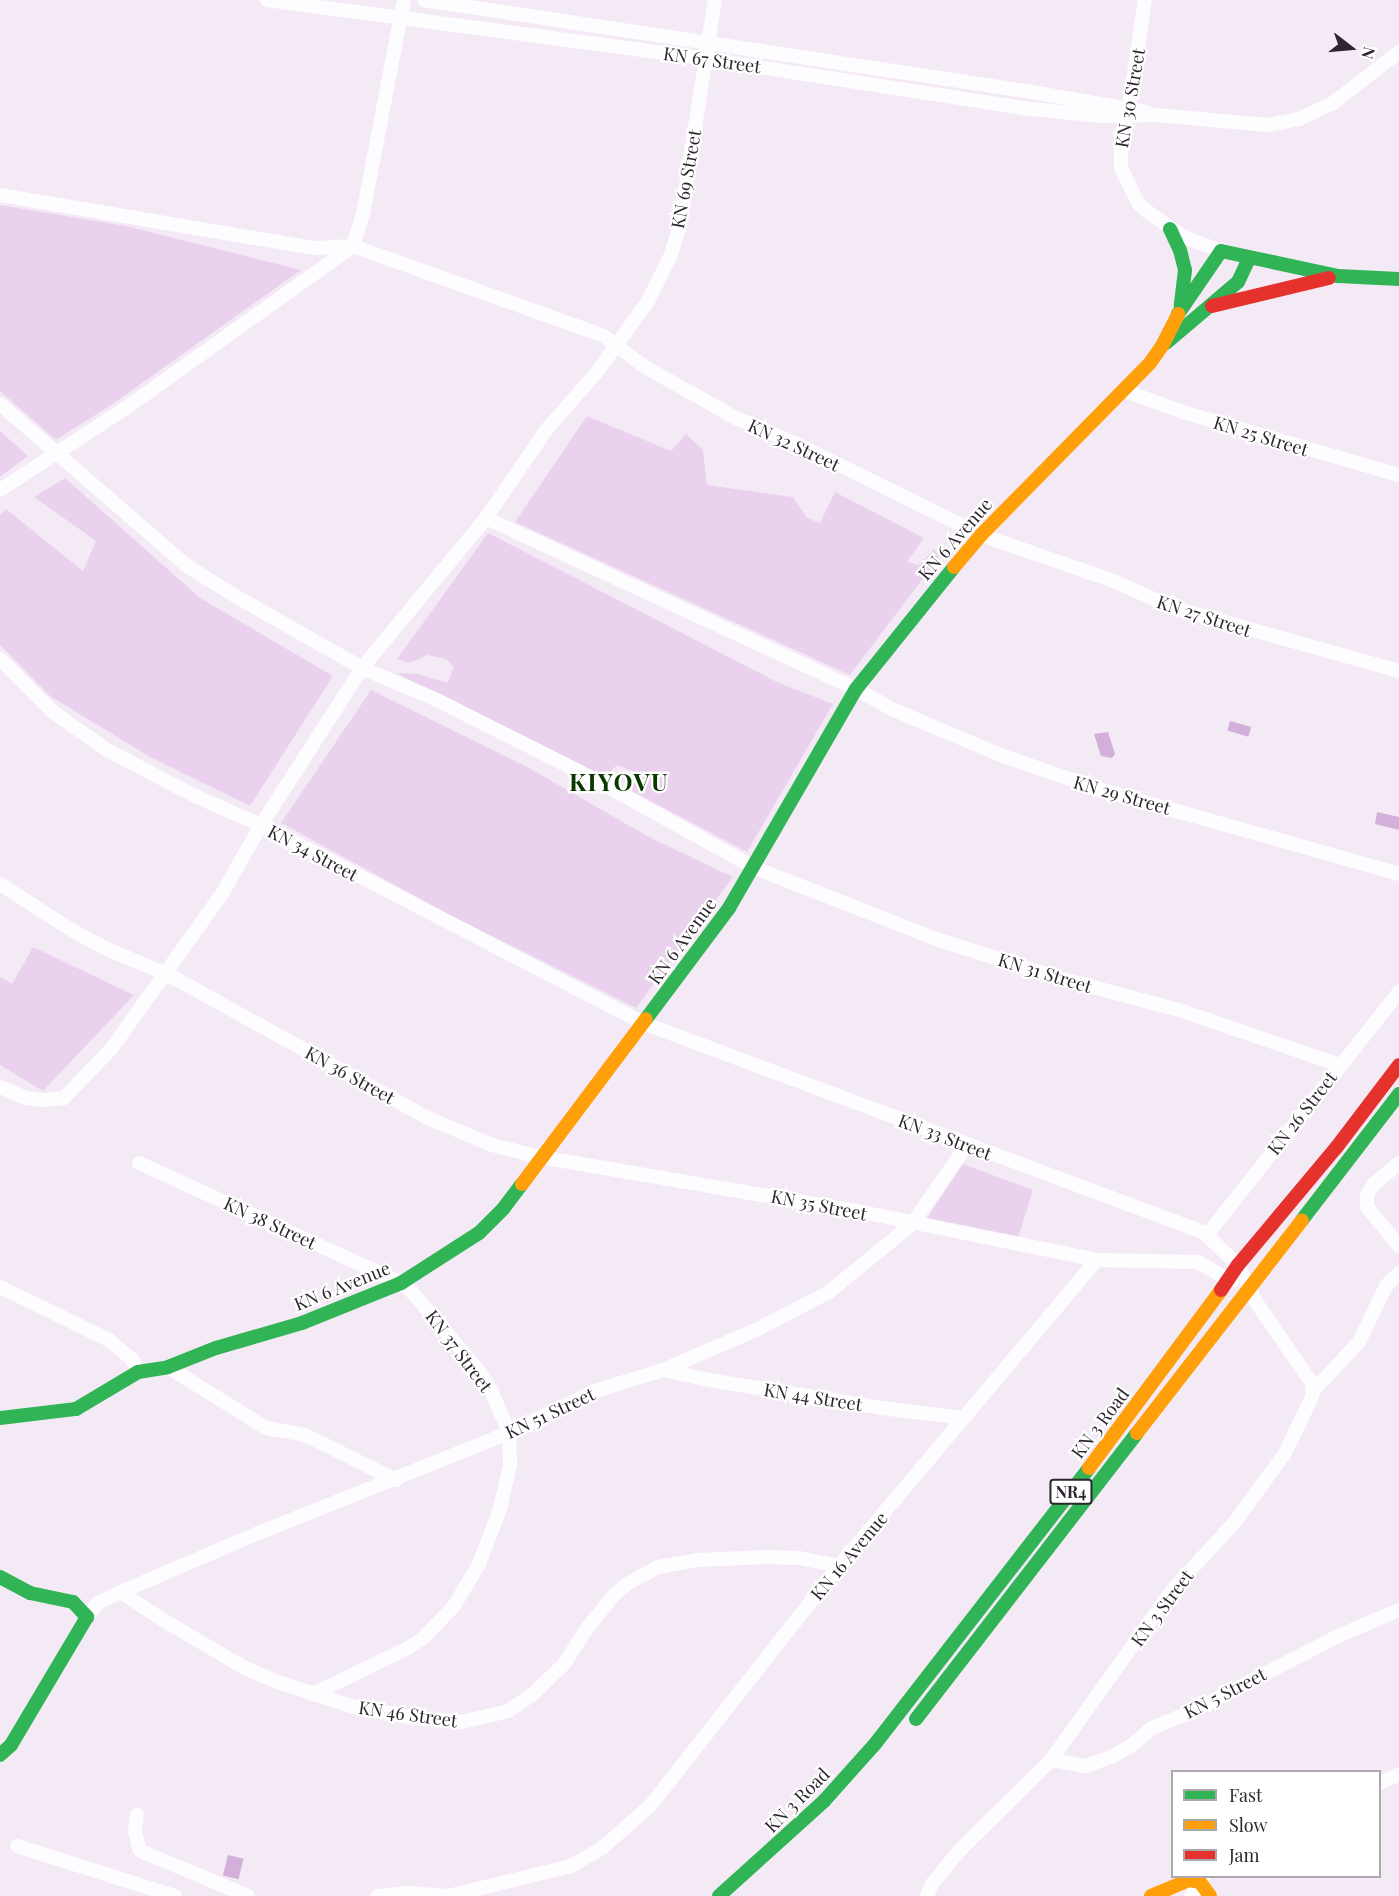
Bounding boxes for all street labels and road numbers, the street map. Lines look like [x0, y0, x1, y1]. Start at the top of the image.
street label: KN 67 Street [662, 42, 762, 78]
street label: KN 30 Street [1111, 47, 1149, 149]
street label: KN 69 Street [667, 128, 705, 230]
street label: KN 25 Street [1211, 411, 1311, 461]
street label: KN 32 Street [745, 414, 843, 476]
street label: KN 6 Avenue [913, 493, 997, 585]
street label: KN 27 Street [1154, 591, 1254, 641]
street label: KN 29 Street [1071, 771, 1173, 819]
street label: KN 34 Street [264, 820, 362, 886]
street label: KN 6 Avenue [643, 893, 721, 989]
street label: KN 31 Street [996, 949, 1094, 997]
street label: KN 36 Street [301, 1042, 399, 1108]
street label: KN 26 Street [1263, 1067, 1341, 1159]
street label: KN 33 Street [895, 1109, 995, 1165]
street label: KN 35 Street [769, 1185, 869, 1225]
street label: KN 38 Street [220, 1192, 320, 1254]
street label: KN 6 Avenue [291, 1257, 393, 1315]
street label: KN 37 Street [421, 1306, 497, 1396]
street label: KN 44 Street [762, 1379, 864, 1415]
street label: KN 51 Street [502, 1383, 598, 1443]
street label: KN 3 Road [1067, 1384, 1133, 1462]
road number: NR4 [1048, 1479, 1094, 1505]
street label: KN 16 Avenue [806, 1507, 892, 1605]
street label: KN 3 Street [1126, 1566, 1198, 1650]
street label: KN 5 Street [1180, 1663, 1270, 1723]
street label: KN 46 Street [357, 1696, 459, 1732]
street label: KN 3 Road [760, 1763, 834, 1837]

